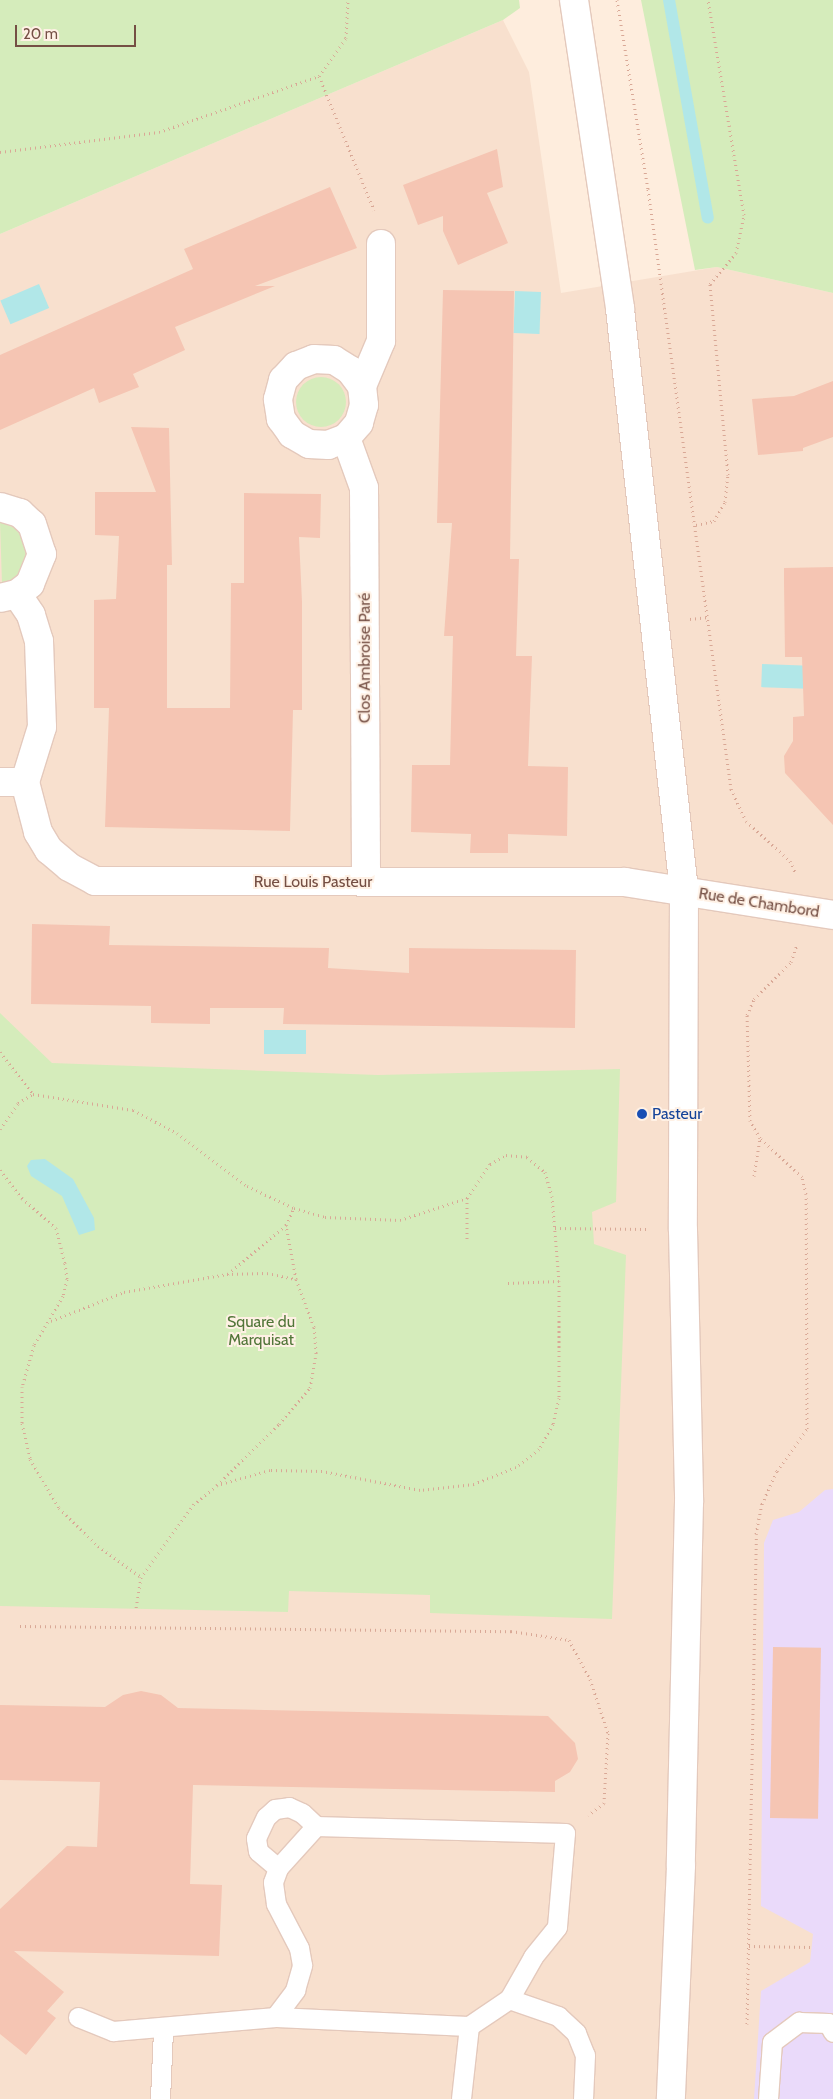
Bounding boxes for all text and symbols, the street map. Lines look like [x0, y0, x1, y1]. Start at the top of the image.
scale bar [18, 15, 139, 47]
text: 20 m [23, 25, 58, 43]
street label: Clos Ambroise Paré [355, 593, 375, 723]
street label: Rue Louis Pasteur [254, 872, 372, 892]
street label: Rue de Chambord [697, 884, 821, 922]
place label: Pasteur [652, 1104, 702, 1124]
marker: Pasteur [636, 1108, 648, 1120]
park label: Square du Marquisat [227, 1312, 295, 1350]

